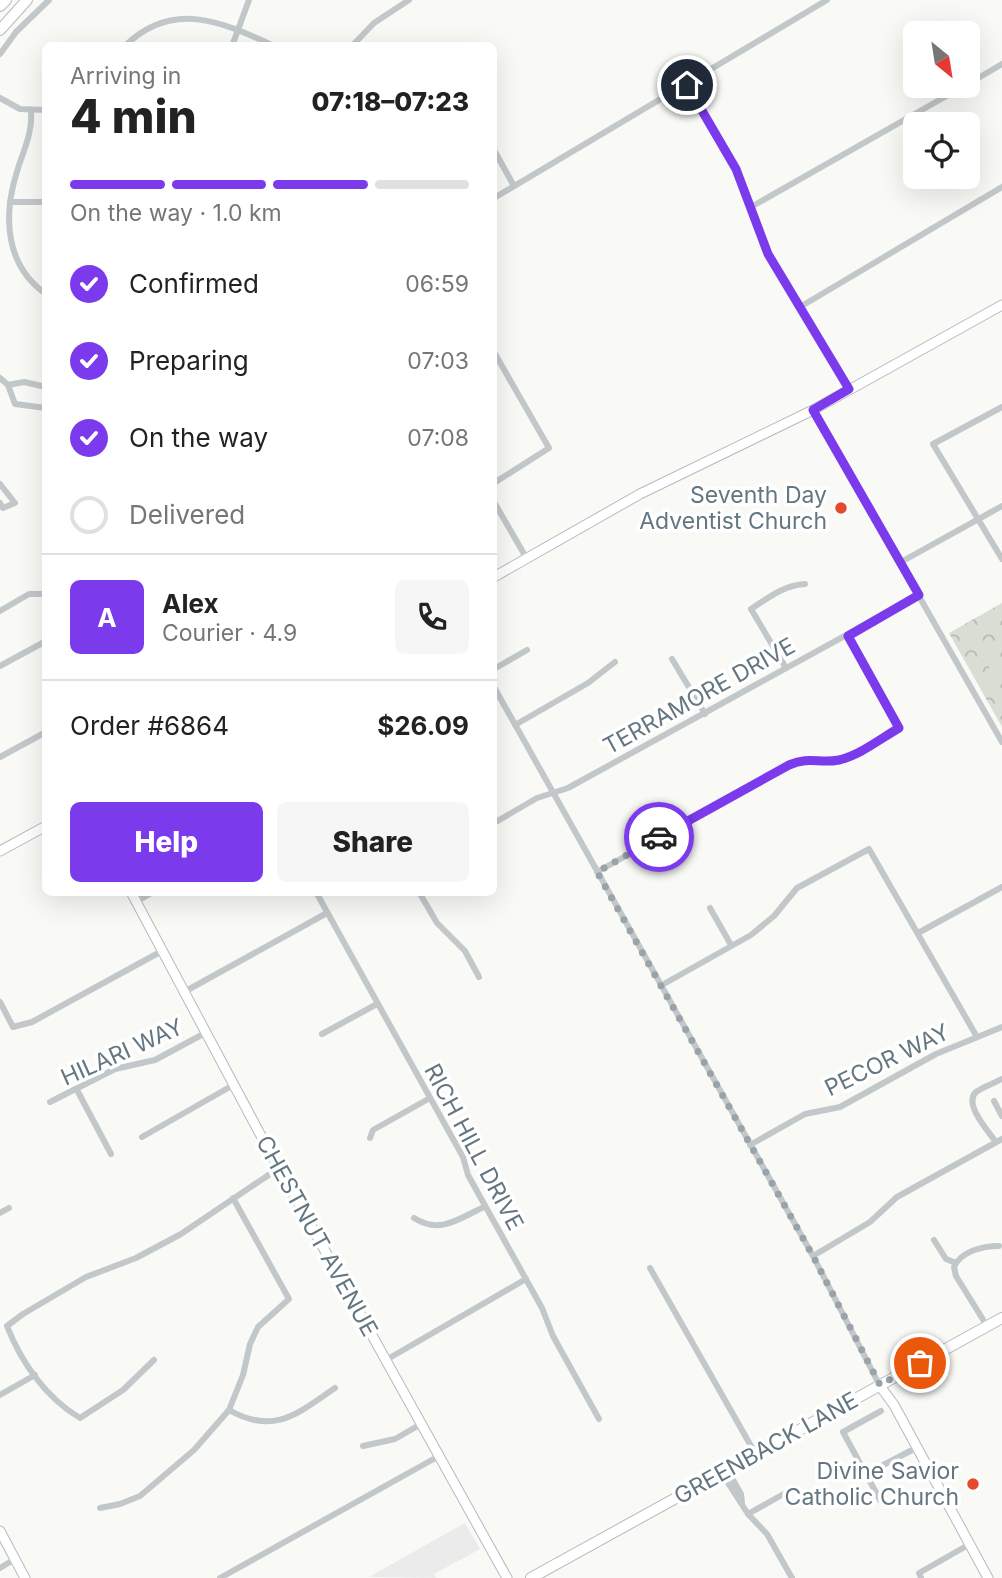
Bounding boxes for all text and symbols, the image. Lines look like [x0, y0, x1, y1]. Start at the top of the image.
north arrow [903, 21, 980, 98]
map controls [903, 21, 980, 189]
pin [657, 55, 717, 115]
text: Arriving in [70, 62, 181, 90]
icon: home [668, 66, 706, 104]
text: 07:18–07:23 [311, 86, 469, 117]
text: 4 min [70, 88, 197, 144]
button: locate [903, 112, 980, 189]
text: On the way · 1.0 km [70, 199, 282, 227]
icon: check [70, 265, 108, 303]
text: Confirmed [129, 268, 259, 299]
text: 06:59 [405, 270, 469, 298]
icon: check [70, 342, 108, 380]
text: Preparing [129, 345, 249, 376]
text: 07:03 [407, 347, 469, 375]
icon: check [70, 419, 108, 457]
text: On the way [129, 422, 268, 453]
text: 07:08 [407, 424, 469, 452]
place label: Seventh Day Adventist Church [639, 481, 827, 535]
text: Delivered [129, 499, 245, 530]
marker: Seventh Day Adventist Church [833, 500, 849, 516]
button: phone [395, 580, 469, 654]
text: Alex [162, 588, 219, 619]
text: A [97, 602, 117, 633]
text: Courier · 4.9 [162, 619, 297, 647]
street label: TERRAMORE DRIVE [598, 632, 800, 760]
text: Order #6864 [70, 710, 229, 741]
text: $26.09 [377, 710, 469, 741]
button: Help [70, 802, 263, 882]
button: Share [277, 802, 469, 882]
courier [624, 802, 694, 872]
icon: car [640, 818, 678, 856]
street label: HILARI WAY [57, 1012, 188, 1091]
street label: PECOR WAY [820, 1018, 954, 1102]
street label: RICH HILL DRIVE [418, 1059, 530, 1235]
street label: CHESTNUT AVENUE [250, 1131, 384, 1341]
pin [890, 1333, 950, 1393]
icon: bag [901, 1344, 939, 1382]
street label: GREENBACK LANE [669, 1386, 863, 1510]
place label: Divine Savior Catholic Church [785, 1457, 959, 1511]
marker: Divine Savior Catholic Church [965, 1476, 981, 1492]

